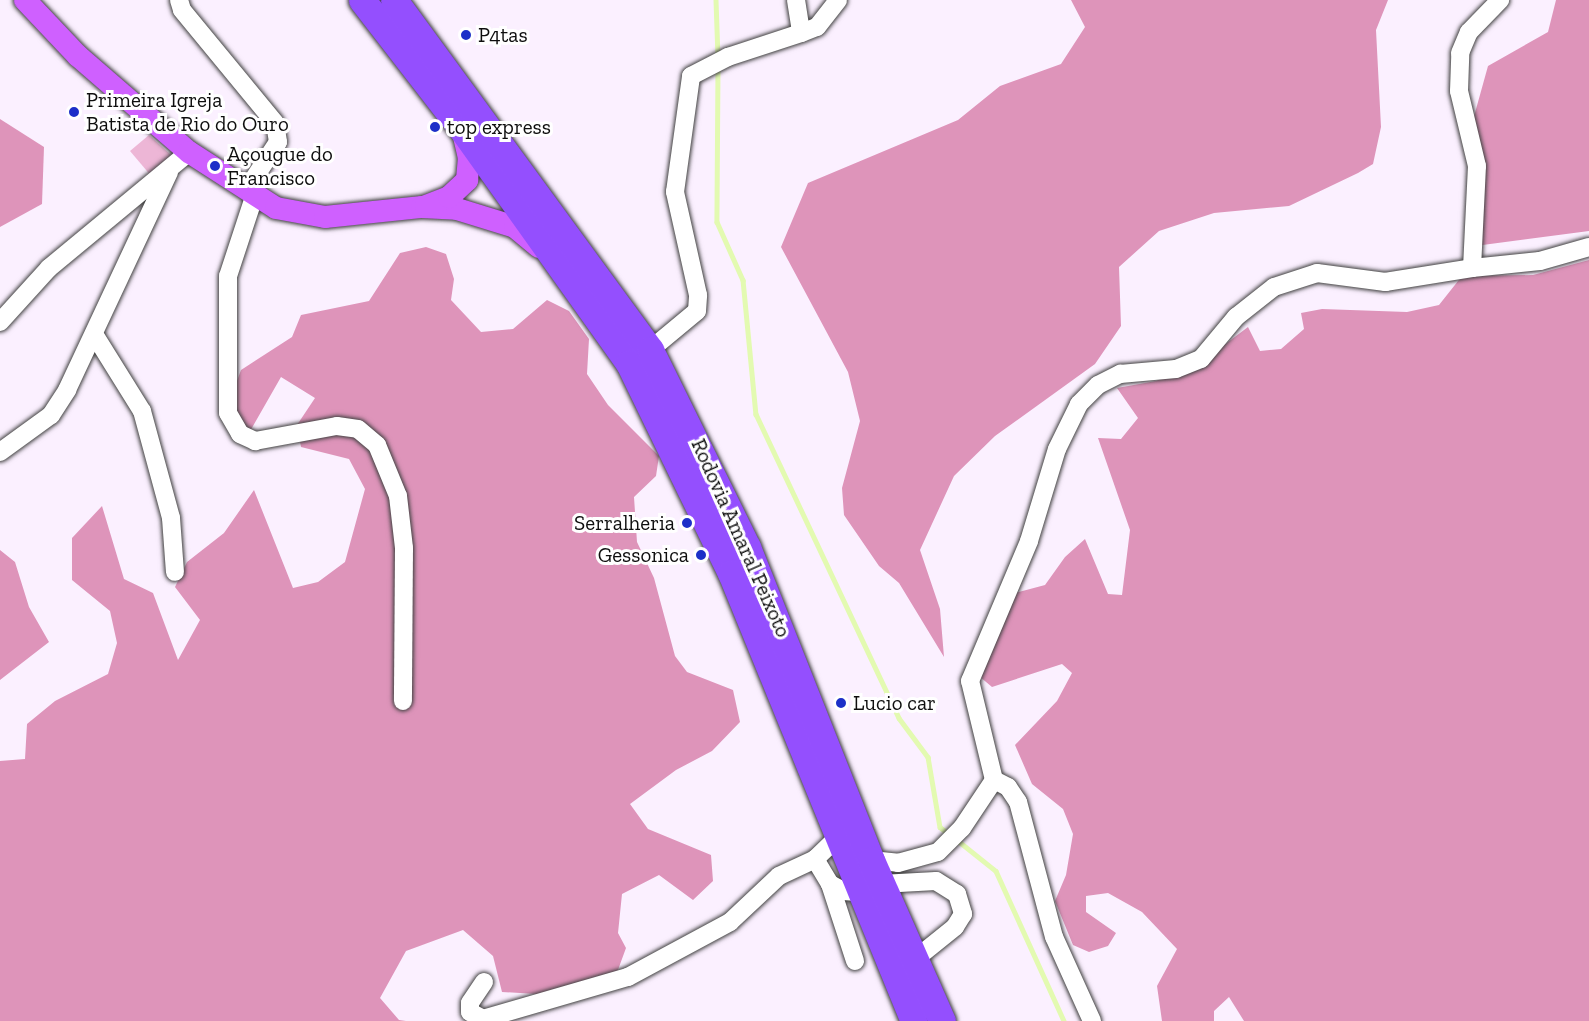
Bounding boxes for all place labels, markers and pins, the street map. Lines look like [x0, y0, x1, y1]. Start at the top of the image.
place label: P4tas [478, 22, 528, 48]
marker: P4tas [459, 28, 473, 42]
place label: Primeira Igreja Batista de Rio do Ouro [86, 87, 289, 137]
marker: Primeira Igreja Batista de Rio do Ouro [67, 105, 81, 119]
place label: top express [447, 114, 551, 140]
marker: top express [428, 120, 442, 134]
place label: Açougue do Francisco [227, 141, 333, 191]
marker: Açougue do Francisco [208, 159, 222, 173]
place label: Serralheria [574, 510, 675, 536]
marker: Serralheria [680, 516, 694, 530]
place label: Gessonica [598, 542, 689, 568]
marker: Gessonica [694, 548, 708, 562]
place label: Lucio car [853, 690, 936, 716]
marker: Lucio car [834, 696, 848, 710]

